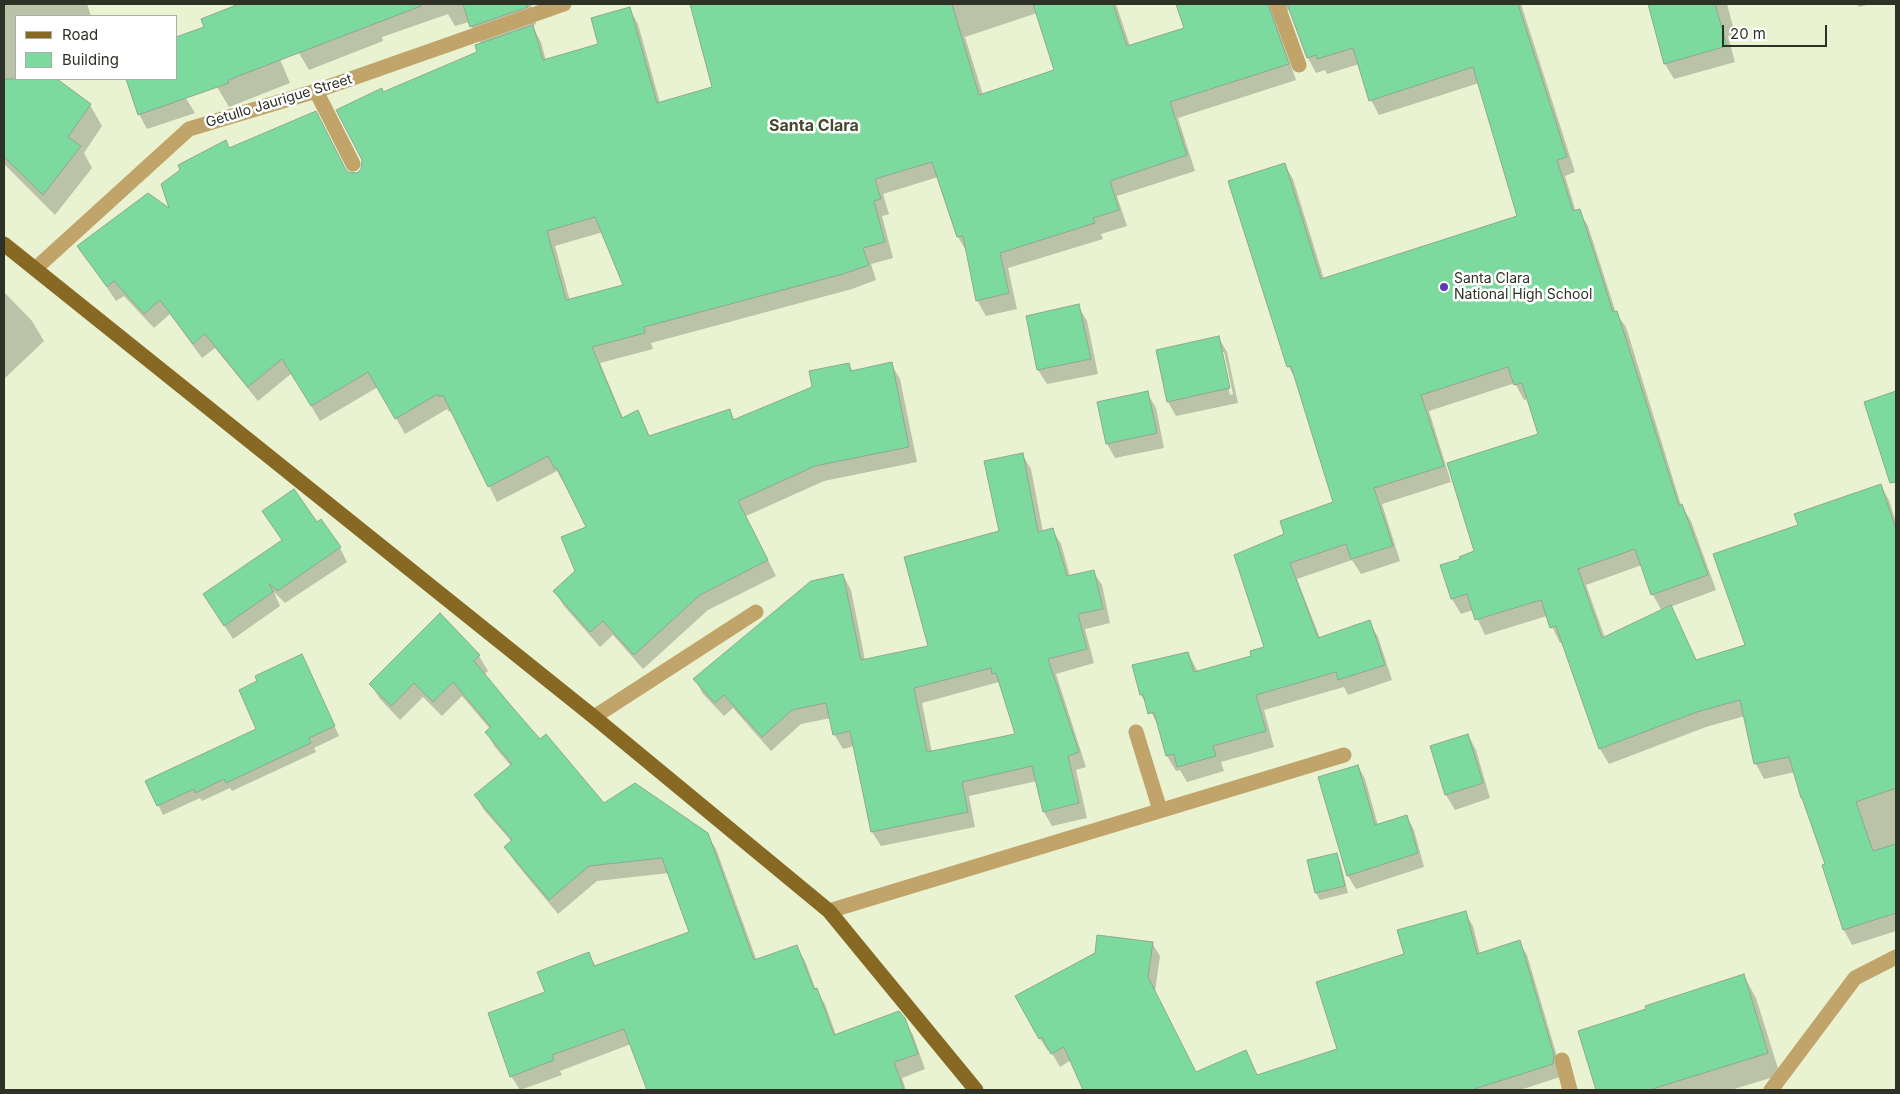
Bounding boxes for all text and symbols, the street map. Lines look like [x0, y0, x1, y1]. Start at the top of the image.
legend [15, 15, 178, 80]
scale bar [1725, 15, 1830, 47]
text: 20 m [1730, 24, 1766, 43]
text: Road [62, 25, 98, 44]
text: Building [62, 50, 119, 69]
street label: Getullo Jaurigue Street [204, 71, 354, 131]
district label: Santa Clara [769, 116, 859, 136]
place label: Santa Clara National High School [1454, 271, 1592, 304]
marker: Santa Clara National High School [1438, 281, 1450, 293]

